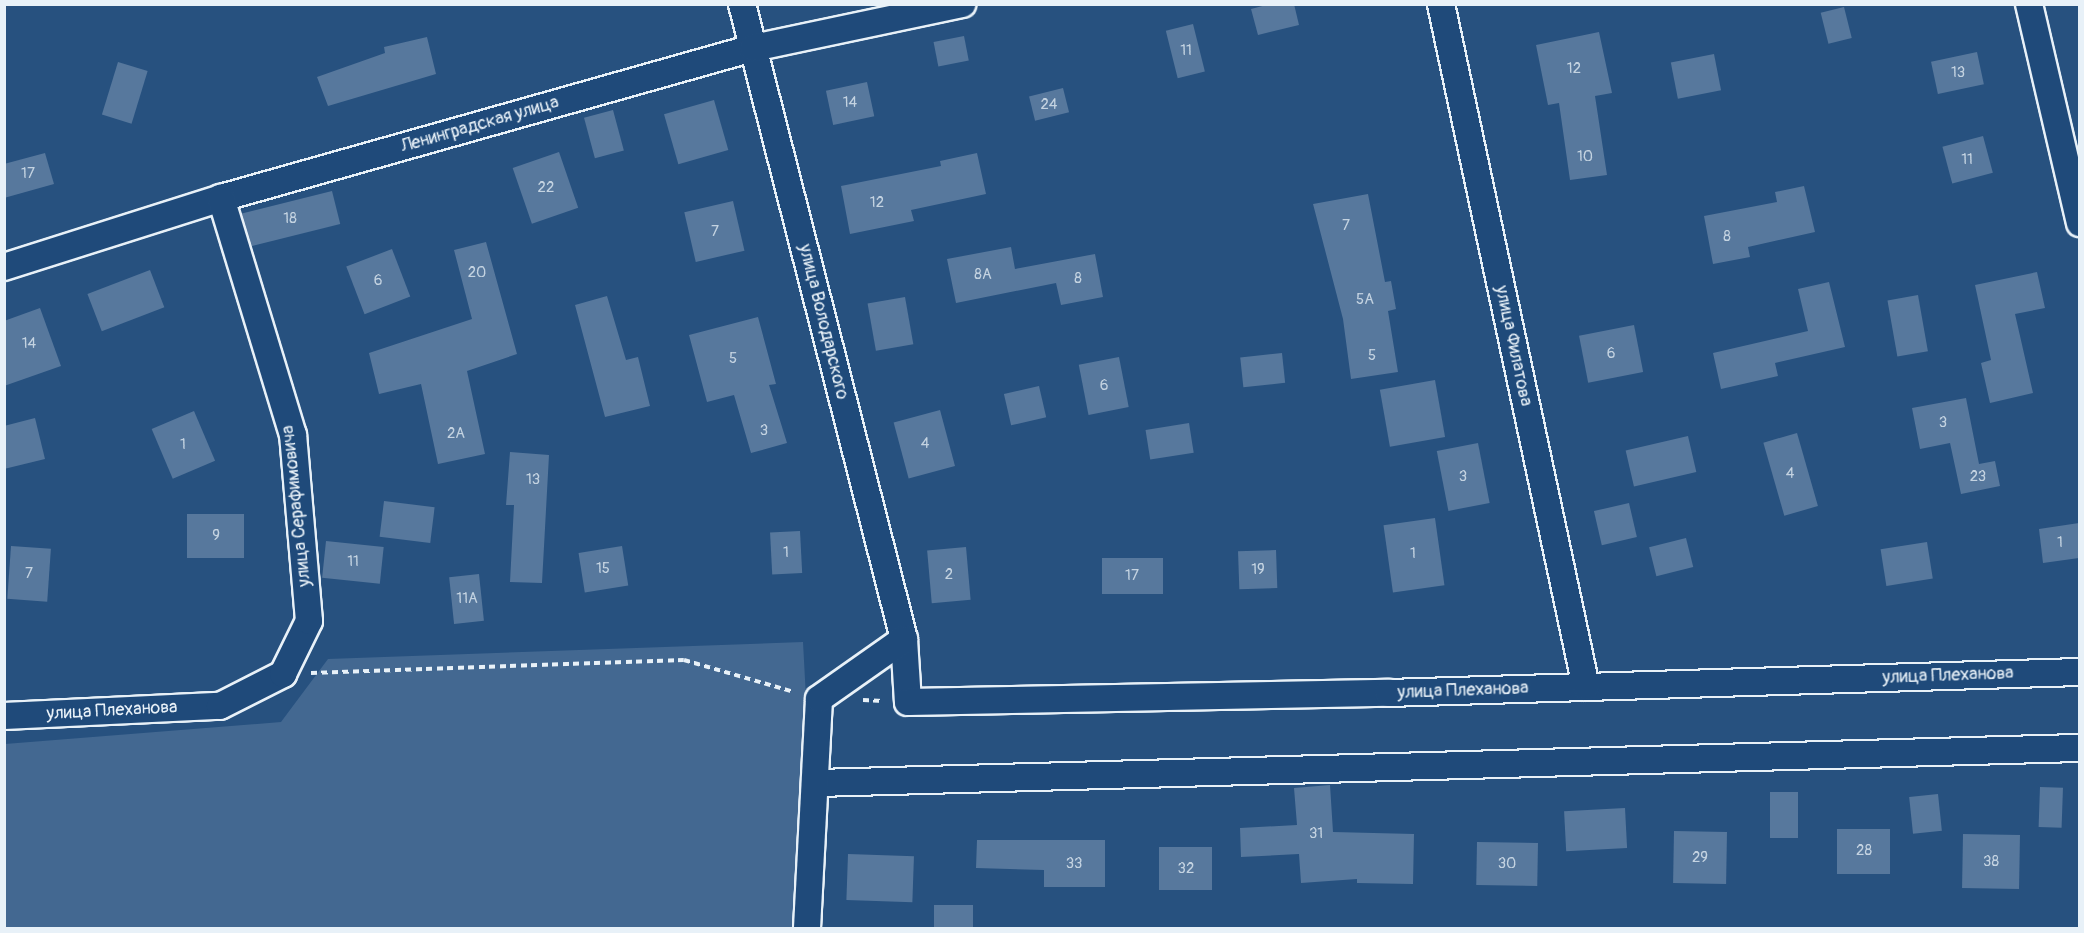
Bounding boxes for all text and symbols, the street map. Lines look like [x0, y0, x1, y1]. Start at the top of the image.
house number: 11 [1180, 42, 1192, 60]
house number: 12 [1567, 60, 1581, 78]
house number: 13 [1951, 64, 1965, 82]
street label: Ленинградская улица [398, 92, 562, 158]
house number: 14 [843, 94, 857, 112]
house number: 24 [1040, 96, 1058, 114]
house number: 10 [1577, 148, 1593, 166]
house number: 11 [1961, 151, 1973, 169]
house number: 17 [21, 165, 35, 183]
house number: 22 [538, 179, 554, 197]
house number: 12 [870, 194, 884, 212]
house number: 18 [283, 210, 297, 228]
house number: 7 [1342, 217, 1350, 235]
house number: 7 [711, 223, 719, 241]
house number: 8 [1723, 228, 1731, 246]
street label: улица Володарского [793, 242, 853, 402]
house number: 20 [468, 264, 486, 282]
house number: 8А [974, 266, 992, 284]
house number: 8 [1074, 270, 1082, 288]
house number: 6 [374, 272, 382, 290]
street label: улица Филатова [1490, 284, 1536, 408]
house number: 5А [1356, 291, 1374, 309]
house number: 14 [22, 335, 36, 353]
house number: 6 [1607, 345, 1615, 363]
house number: 5 [1368, 347, 1376, 365]
house number: 5 [729, 350, 737, 368]
house number: 6 [1100, 377, 1108, 395]
house number: 3 [1939, 414, 1947, 432]
house number: 3 [760, 422, 768, 440]
street label: улица Серафимовича [278, 424, 316, 588]
house number: 2А [447, 425, 465, 443]
house number: 4 [921, 435, 929, 453]
house number: 1 [180, 436, 186, 454]
house number: 4 [1786, 465, 1794, 483]
house number: 3 [1459, 468, 1467, 486]
house number: 23 [1970, 468, 1986, 486]
house number: 13 [526, 471, 540, 489]
house number: 9 [212, 527, 220, 545]
house number: 1 [2057, 534, 2063, 552]
house number: 1 [783, 544, 789, 562]
house number: 1 [1410, 545, 1416, 563]
house number: 11 [347, 553, 359, 571]
house number: 15 [596, 560, 610, 578]
house number: 19 [1251, 561, 1265, 579]
house number: 7 [25, 565, 33, 583]
house number: 2 [945, 566, 953, 584]
house number: 17 [1125, 567, 1139, 585]
house number: 11А [456, 590, 478, 608]
street label: улица Плеханова [1882, 663, 2014, 689]
street label: улица Плеханова [1397, 678, 1529, 704]
street label: улица Плеханова [46, 697, 178, 725]
house number: 31 [1309, 825, 1323, 843]
house number: 28 [1856, 842, 1872, 860]
house number: 29 [1692, 849, 1708, 867]
house number: 38 [1983, 853, 1999, 871]
house number: 33 [1066, 855, 1082, 873]
house number: 30 [1498, 855, 1516, 873]
house number: 32 [1178, 860, 1194, 878]

